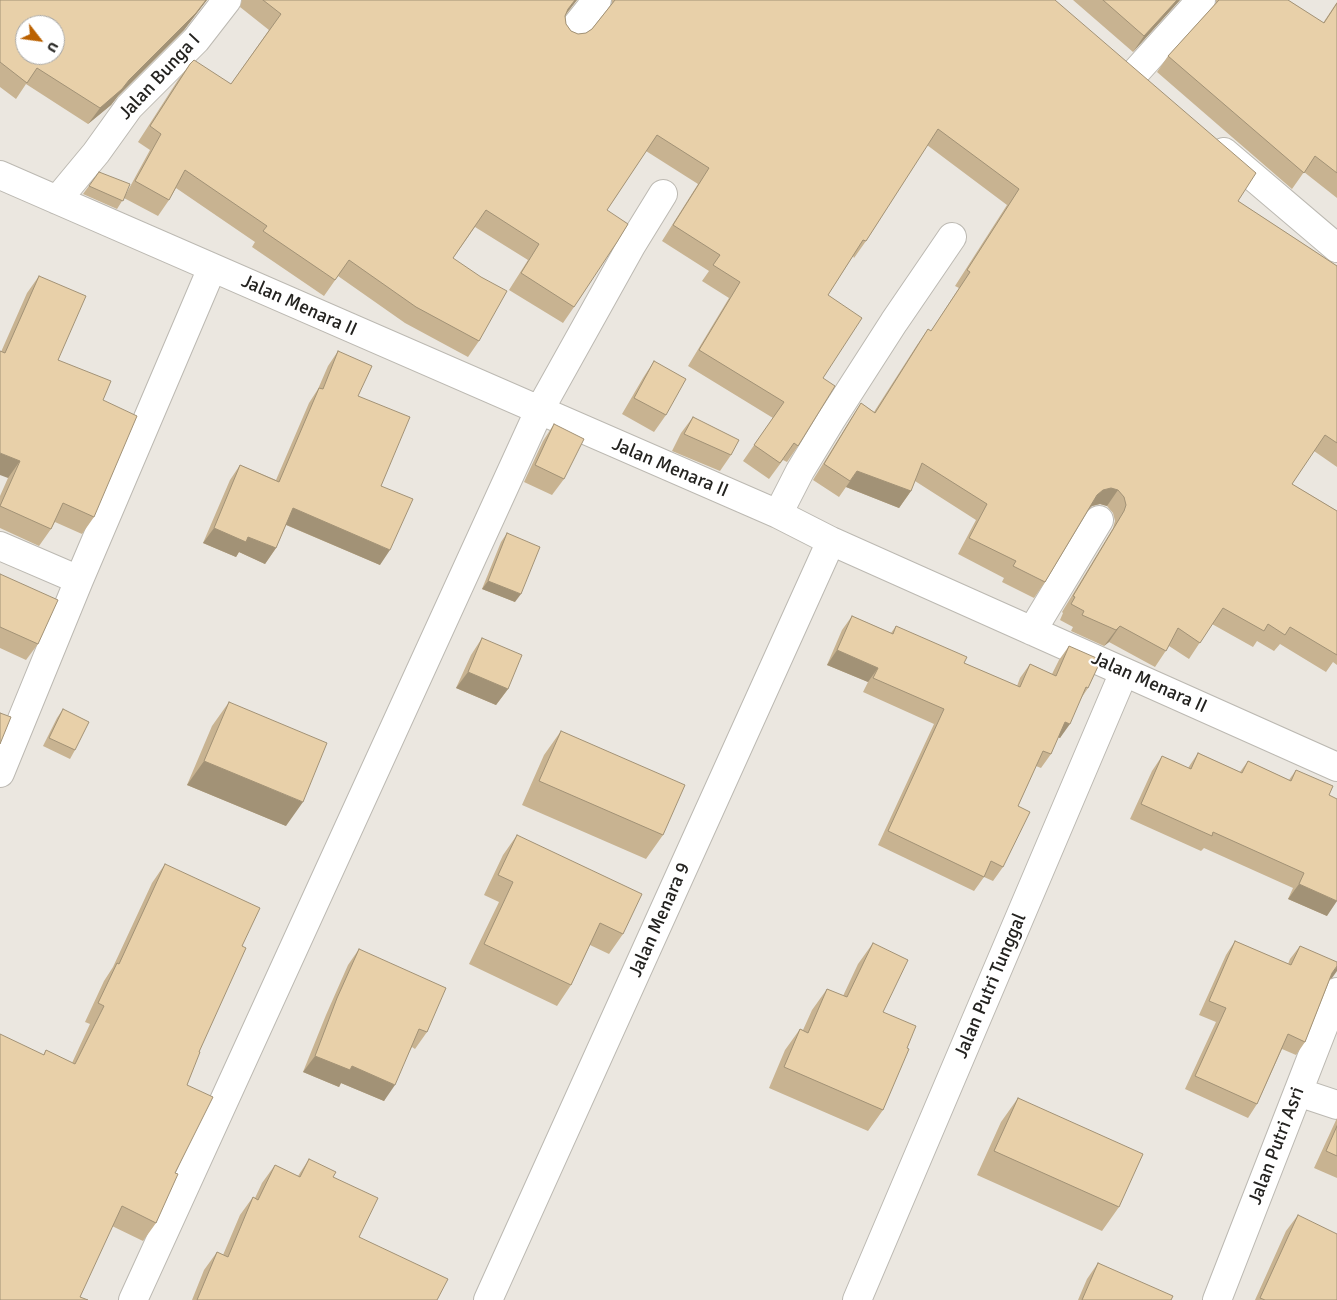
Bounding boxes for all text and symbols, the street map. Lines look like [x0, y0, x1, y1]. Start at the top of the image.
north arrow [15, 15, 65, 65]
street label: Jalan Bunga I [114, 29, 206, 125]
text: U [43, 39, 62, 56]
street label: Jalan Menara II [238, 270, 360, 342]
street label: Jalan Menara II [608, 433, 732, 503]
street label: Jalan Menara II [1088, 647, 1210, 719]
street label: Jalan Menara 9 [625, 859, 695, 981]
street label: Jalan Putri Tunggal [950, 910, 1032, 1062]
street label: Jalan Putri Asri [1244, 1084, 1310, 1208]

